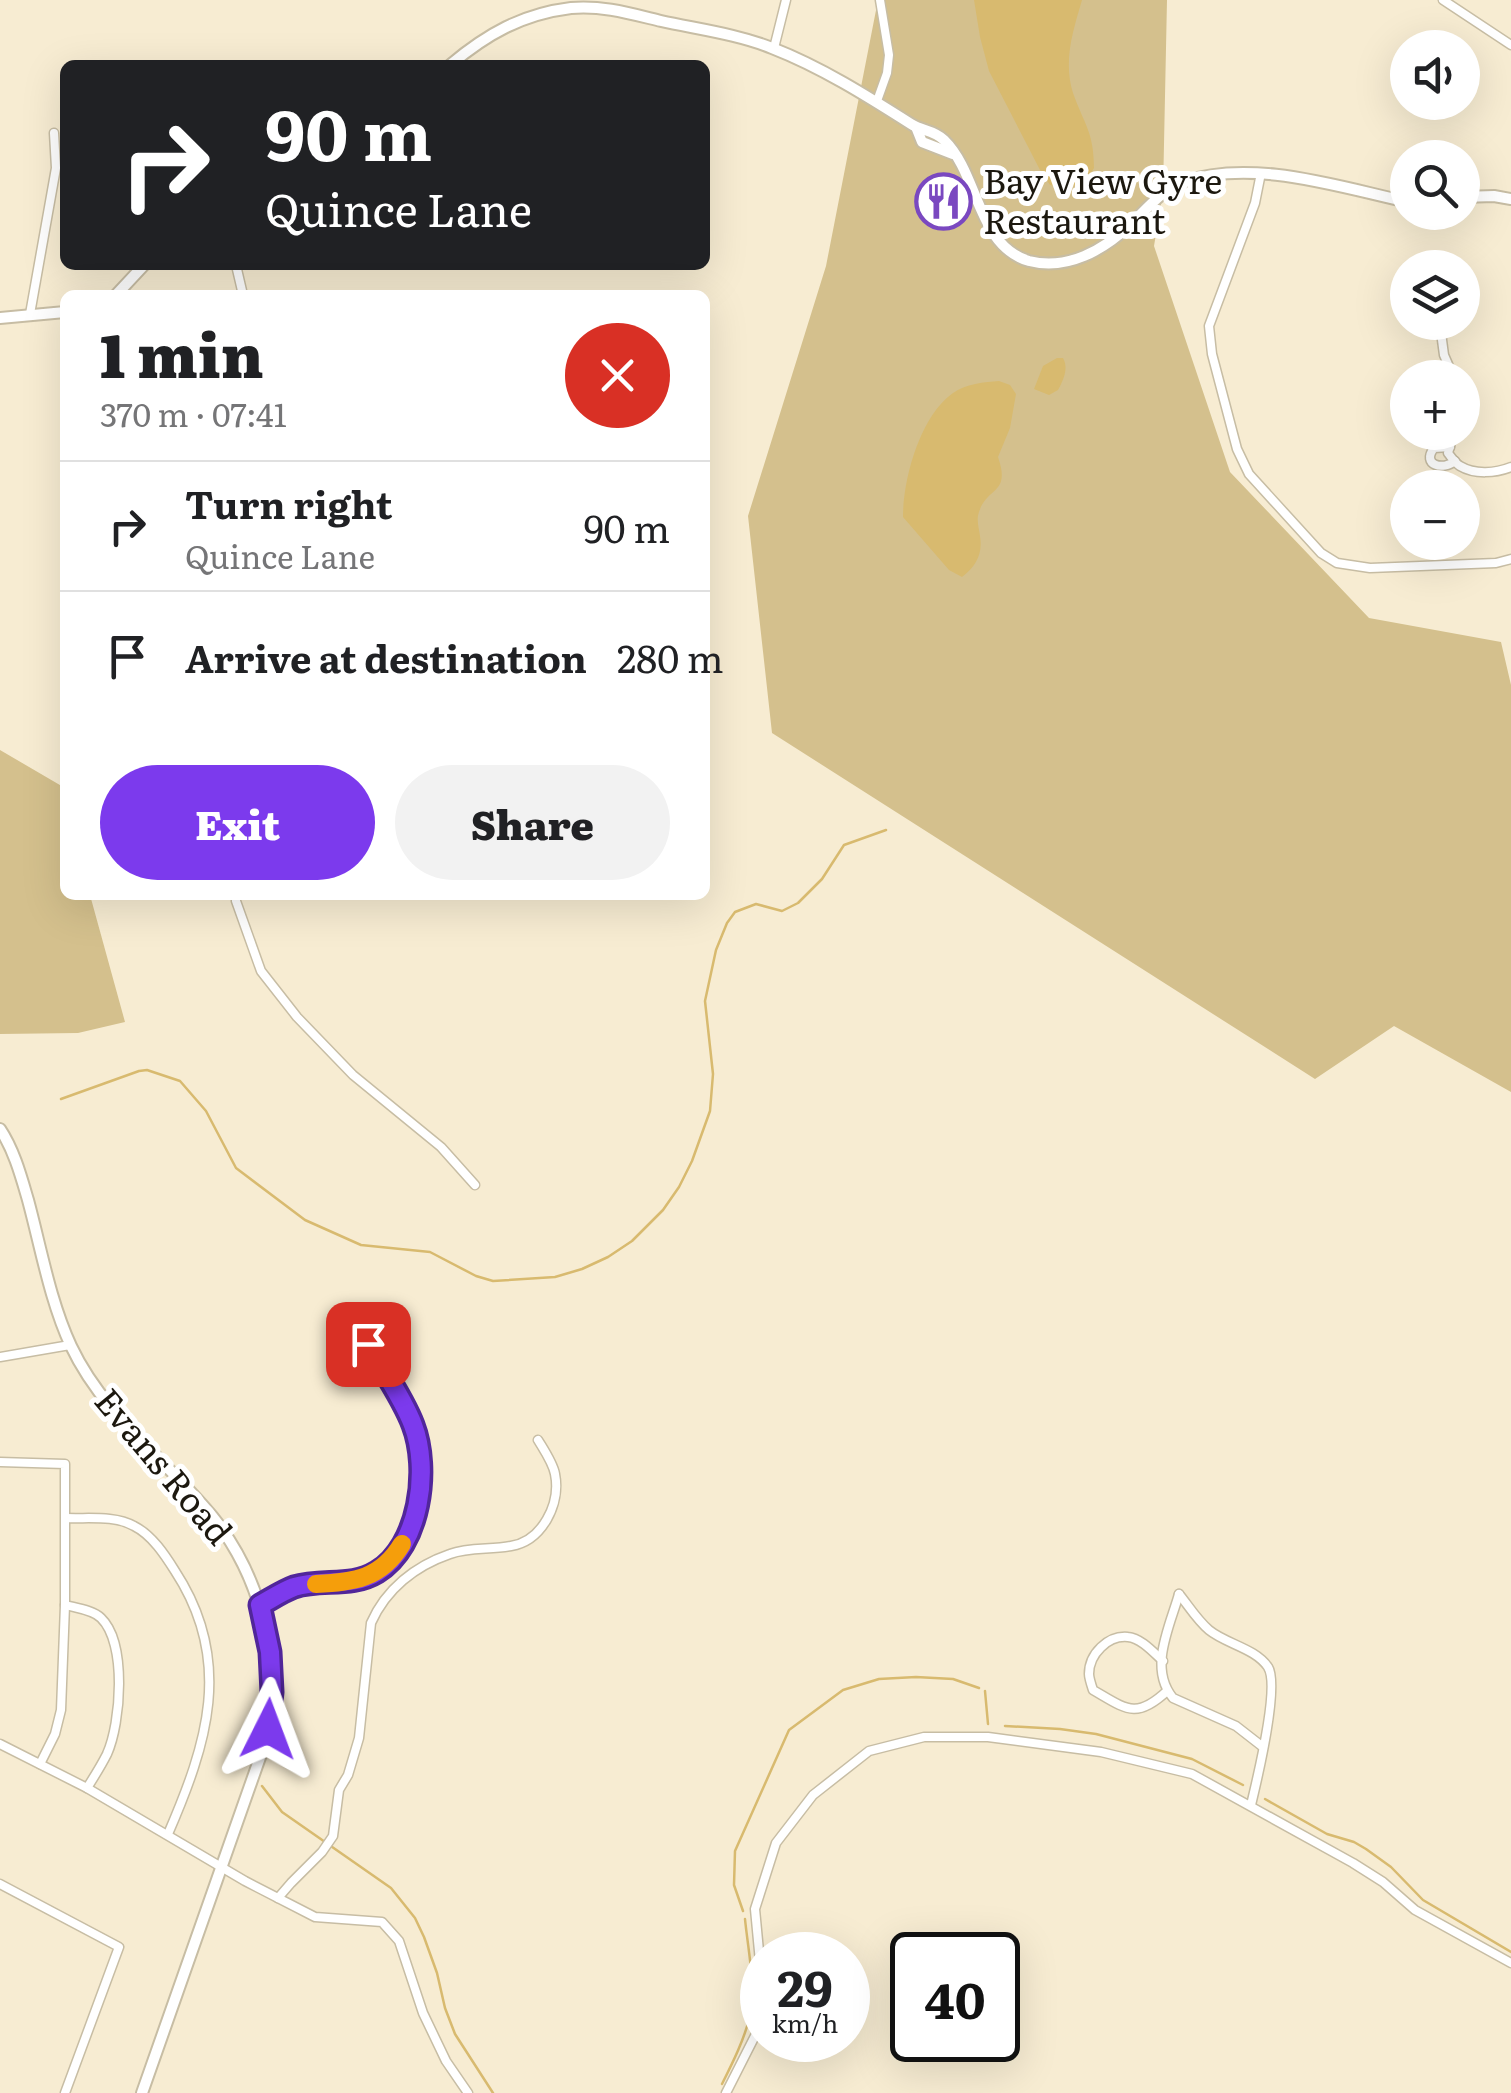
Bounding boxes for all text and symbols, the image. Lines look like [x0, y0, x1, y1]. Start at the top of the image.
map controls [1390, 30, 1480, 560]
button: sound [1390, 30, 1480, 120]
text: 90 m [265, 79, 432, 183]
icon: right [100, 100, 230, 230]
button: search [1390, 140, 1480, 230]
place label: Bay View Gyre Restaurant [983, 153, 1222, 245]
restaurant icon: Bay View Gyre Restaurant [914, 172, 974, 232]
text: Quince Lane [265, 174, 532, 241]
button: layers [1390, 250, 1480, 340]
text: 1 min [100, 307, 264, 396]
button: close [565, 323, 670, 428]
button: + [1390, 360, 1480, 450]
text: 370 m · 07:41 [100, 389, 287, 437]
button: − [1390, 470, 1480, 560]
text: Turn right [185, 474, 392, 531]
text: 90 m [584, 498, 670, 555]
icon: right [100, 499, 155, 554]
text: Quince Lane [185, 531, 375, 579]
text: Arrive at destination [185, 628, 587, 685]
text: 280 m [617, 628, 724, 685]
icon: arrive [100, 629, 155, 684]
button: Exit [100, 765, 375, 880]
button: Share [395, 765, 670, 880]
pin [326, 1302, 411, 1387]
icon: arrive [341, 1317, 396, 1372]
street label: Evans Road [84, 1375, 247, 1555]
position arrow [216, 1677, 320, 1781]
speed limit sign: 40 [890, 1932, 1020, 2062]
text: 29 [777, 1948, 833, 2022]
text: km/h [772, 2004, 838, 2041]

